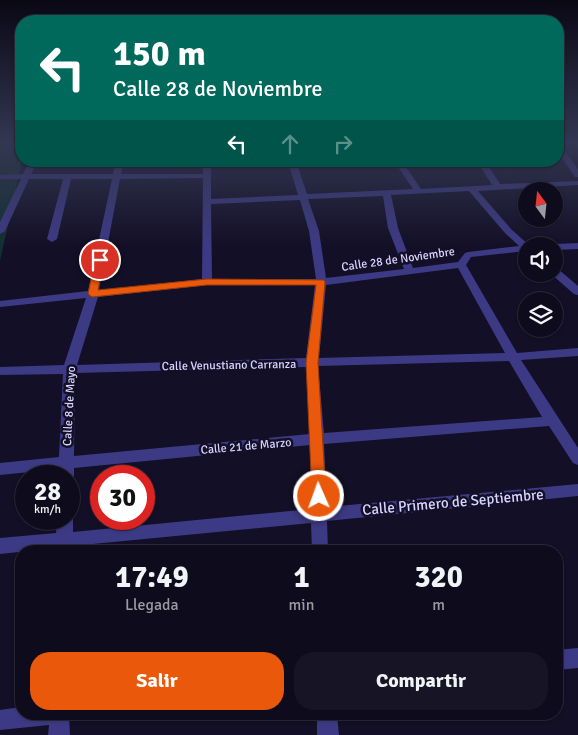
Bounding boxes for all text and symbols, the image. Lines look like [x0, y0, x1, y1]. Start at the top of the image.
text: 150 m [113, 32, 206, 75]
icon: left [30, 35, 95, 100]
text: Calle 28 de Noviembre [113, 75, 322, 102]
icon: left [223, 130, 251, 158]
icon: ahead [276, 130, 304, 158]
icon: right [329, 130, 357, 158]
north arrow [518, 182, 562, 228]
map controls [518, 182, 563, 337]
button: sound [518, 237, 563, 282]
pin [79, 239, 121, 281]
street label: Calle 28 de Noviembre [340, 244, 456, 275]
icon: arrive [86, 246, 114, 274]
button: layers [518, 292, 563, 337]
street label: Calle Venustiano Carranza [162, 357, 296, 374]
street label: Calle 8 de Mayo [60, 366, 79, 446]
street label: Calle 21 de Marzo [200, 435, 292, 458]
speed limit sign: 30 [90, 465, 155, 530]
position arrow [292, 469, 344, 521]
text: 28 [34, 476, 61, 507]
street label: Calle Primero de Septiembre [362, 485, 544, 519]
text: km/h [34, 502, 61, 517]
text: 17:49 [115, 559, 189, 596]
text: 1 [293, 559, 310, 596]
text: 320 [414, 559, 463, 596]
text: Llegada [125, 595, 179, 615]
text: min [289, 595, 314, 615]
text: m [432, 595, 445, 615]
button: Salir [30, 652, 284, 710]
button: Compartir [294, 652, 548, 710]

